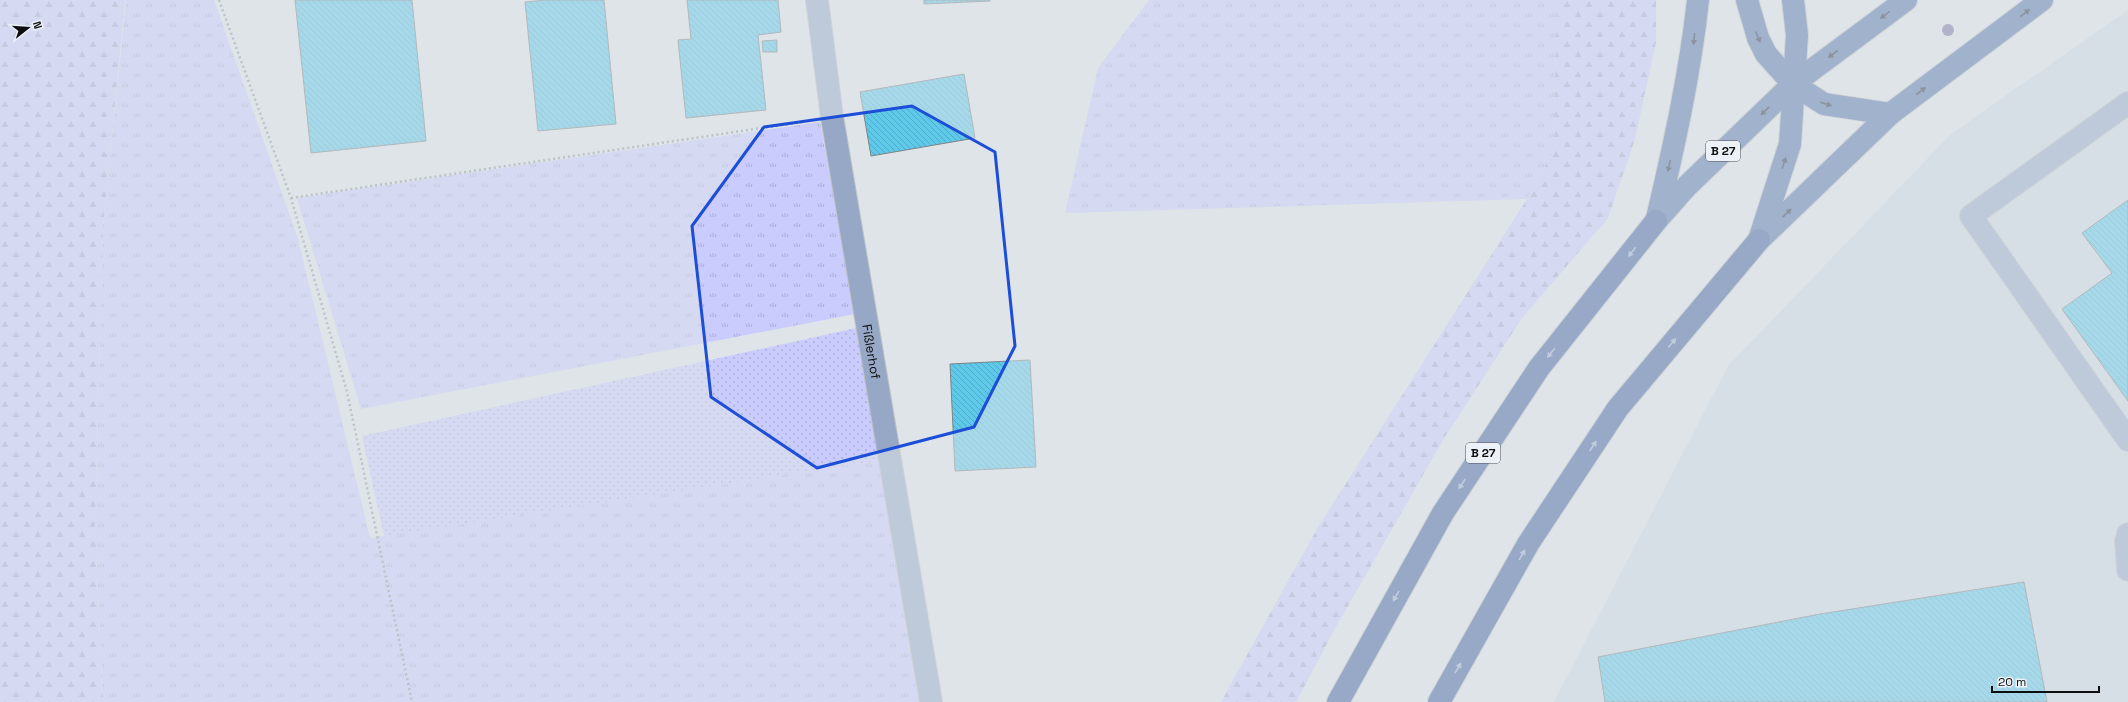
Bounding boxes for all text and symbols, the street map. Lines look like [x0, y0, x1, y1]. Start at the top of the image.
north arrow [8, 8, 48, 48]
one-way arrow [2020, 9, 2031, 17]
one-way arrow [1879, 11, 1890, 19]
text: N [30, 20, 45, 31]
one-way arrow [1755, 32, 1761, 43]
one-way arrow [1691, 33, 1697, 45]
one-way arrow [1827, 50, 1838, 58]
one-way arrow [1916, 87, 1927, 95]
one-way arrow [1821, 101, 1833, 107]
one-way arrow [1760, 106, 1770, 115]
road number: B 27 [1706, 141, 1740, 161]
one-way arrow [1781, 157, 1787, 169]
one-way arrow [1666, 160, 1672, 172]
one-way arrow [1782, 208, 1792, 218]
one-way arrow [1627, 246, 1636, 257]
street label: Fißlerhof [859, 323, 885, 381]
one-way arrow [1668, 338, 1677, 349]
one-way arrow [1546, 348, 1555, 359]
one-way arrow [1589, 441, 1597, 451]
road number: B 27 [1466, 443, 1500, 463]
one-way arrow [1458, 479, 1466, 489]
one-way arrow [1518, 549, 1525, 561]
one-way arrow [1392, 590, 1399, 602]
one-way arrow [1454, 662, 1461, 674]
scale bar [1992, 668, 2099, 694]
text: 20 m [1998, 674, 2026, 690]

